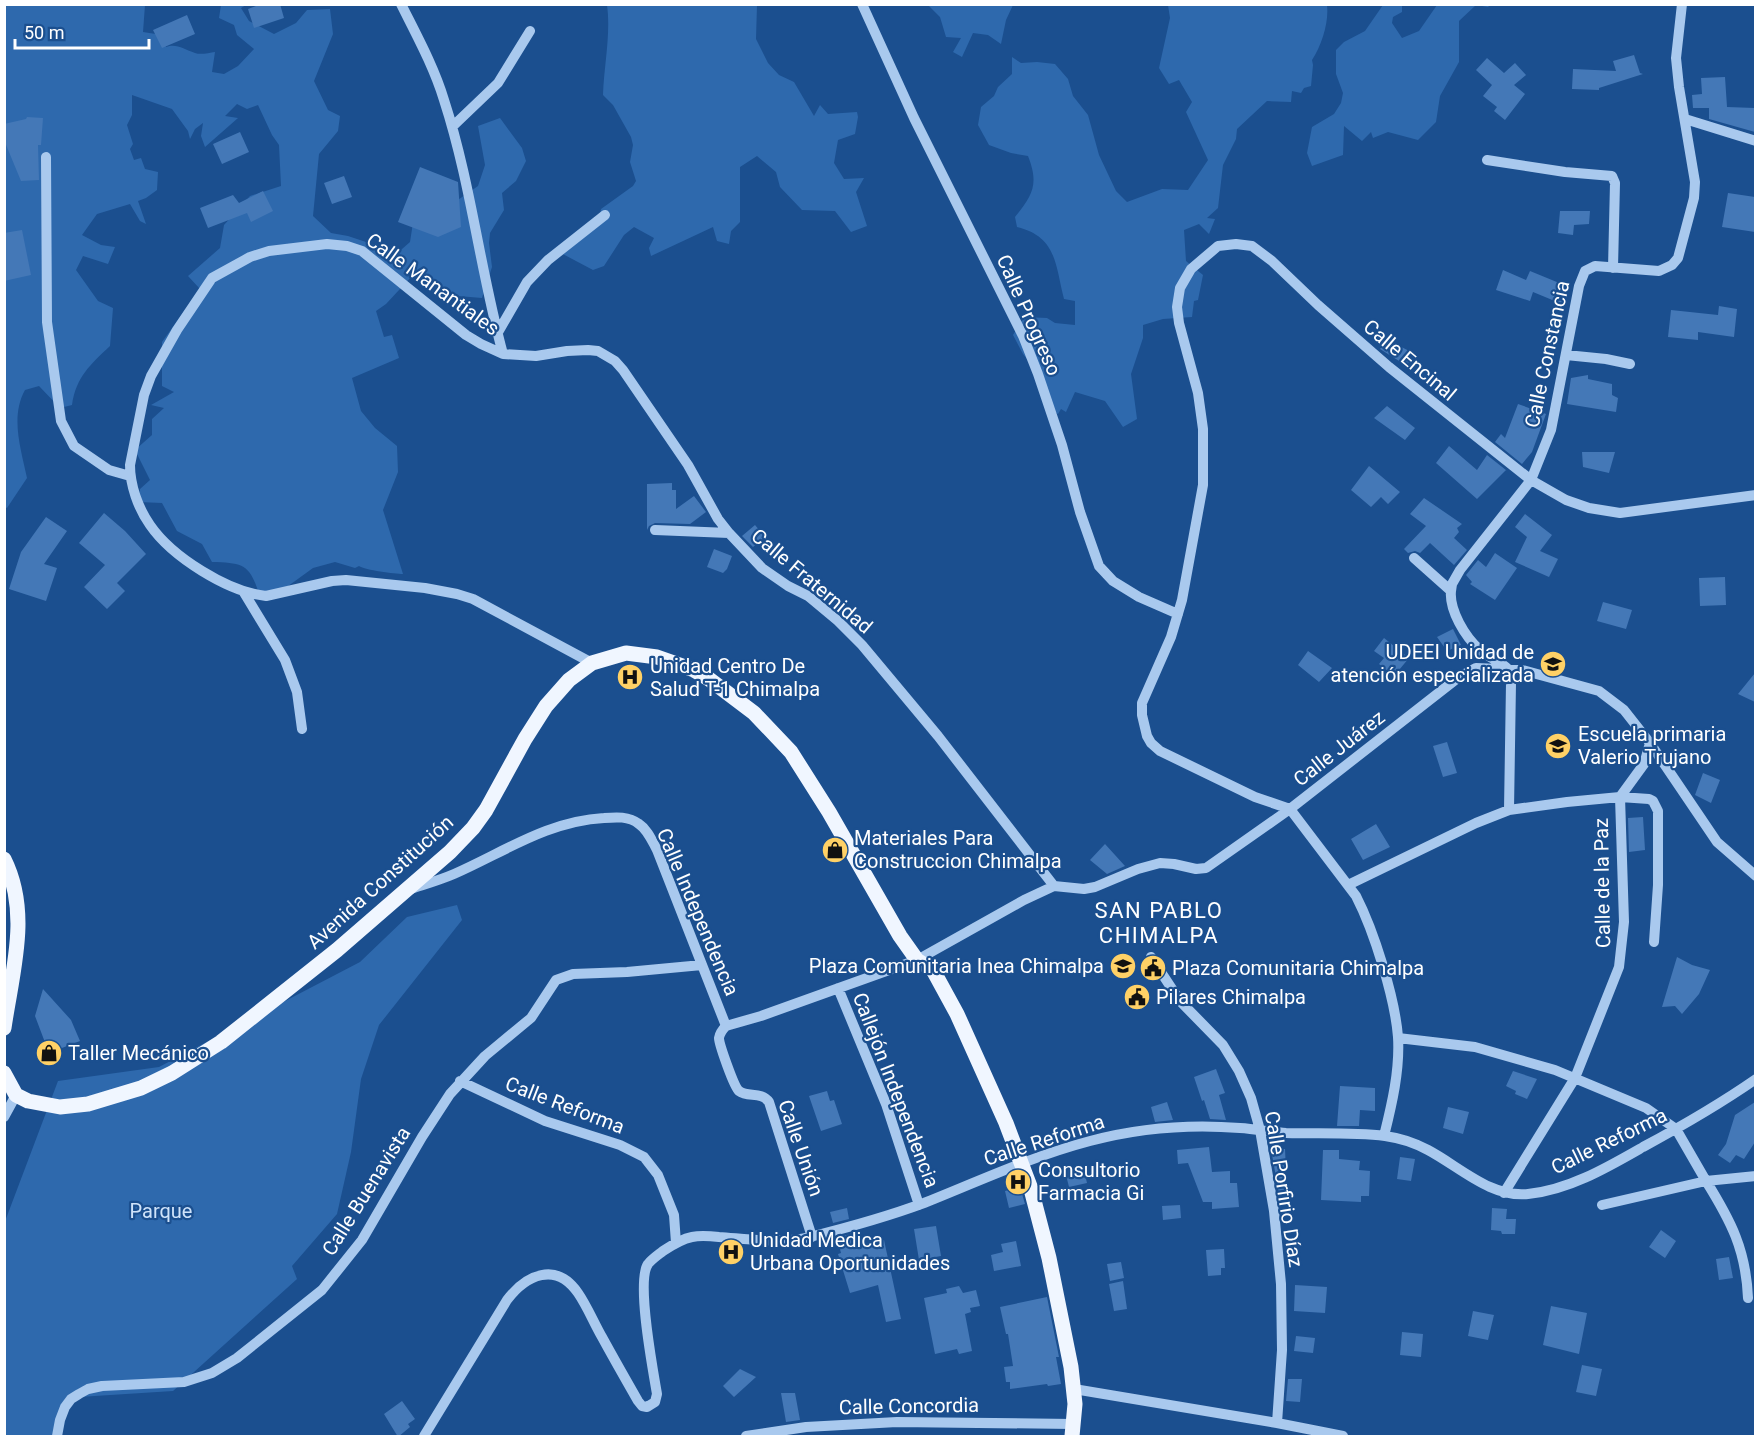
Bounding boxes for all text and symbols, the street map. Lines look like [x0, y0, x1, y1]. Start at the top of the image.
scale bar [15, 12, 148, 50]
text: 50 m [24, 22, 64, 43]
street label: Calle Manantiales [362, 228, 504, 340]
street label: Calle Progreso [992, 251, 1066, 379]
street label: Calle Constancia [1520, 278, 1574, 430]
street label: Calle Encinal [1359, 314, 1461, 406]
street label: Calle Fraternidad [747, 523, 877, 639]
place label: UDEEI Unidad de atención especializada [1331, 640, 1534, 687]
school or university icon: UDEEI Unidad de atención especializada [1538, 649, 1568, 679]
place label: Unidad Centro De Salud T-1 Chimalpa [650, 654, 820, 701]
hospital icon: Unidad Centro De Salud T-1 Chimalpa [615, 662, 645, 692]
street label: Calle Juárez [1289, 705, 1389, 791]
place label: Escuela primaria Valerio Trujano [1578, 722, 1726, 769]
school or university icon: Escuela primaria Valerio Trujano [1543, 731, 1573, 761]
street label: Avenida Constitución [302, 810, 458, 954]
street label: Calle de la Paz [1589, 818, 1615, 948]
street label: Calle Independencia [652, 825, 744, 999]
place label: Materiales Para Construccion Chimalpa [854, 826, 1062, 873]
shop icon: Materiales Para Construccion Chimalpa [820, 835, 850, 865]
district label: SAN PABLO CHIMALPA [1095, 898, 1223, 948]
school or university icon: Plaza Comunitaria Inea Chimalpa [1108, 951, 1138, 981]
public building icon: Plaza Comunitaria Chimalpa [1138, 953, 1168, 983]
place label: Plaza Comunitaria Inea Chimalpa [809, 954, 1104, 978]
place label: Plaza Comunitaria Chimalpa [1172, 956, 1424, 980]
public building icon: Pilares Chimalpa [1122, 982, 1152, 1012]
place label: Pilares Chimalpa [1156, 985, 1306, 1009]
street label: Callejón Independencia [848, 989, 944, 1191]
shop icon: Taller Mecánico [34, 1038, 64, 1068]
place label: Taller Mecánico [68, 1041, 209, 1065]
street label: Calle Reforma [502, 1071, 628, 1139]
street label: Calle Unión [773, 1097, 829, 1199]
street label: Calle Reforma [1547, 1103, 1671, 1179]
street label: Calle Reforma [981, 1109, 1107, 1171]
street label: Calle Porfirio Díaz [1260, 1109, 1308, 1269]
street label: Calle Buenavista [317, 1122, 415, 1260]
place label: Consultorio Farmacia Gi [1038, 1158, 1144, 1205]
hospital icon: Consultorio Farmacia Gi [1003, 1167, 1033, 1197]
park label: Parque [130, 1199, 192, 1223]
place label: Unidad Medica Urbana Oportunidades [750, 1228, 950, 1275]
hospital icon: Unidad Medica Urbana Oportunidades [716, 1237, 746, 1267]
street label: Calle Concordia [839, 1393, 979, 1419]

